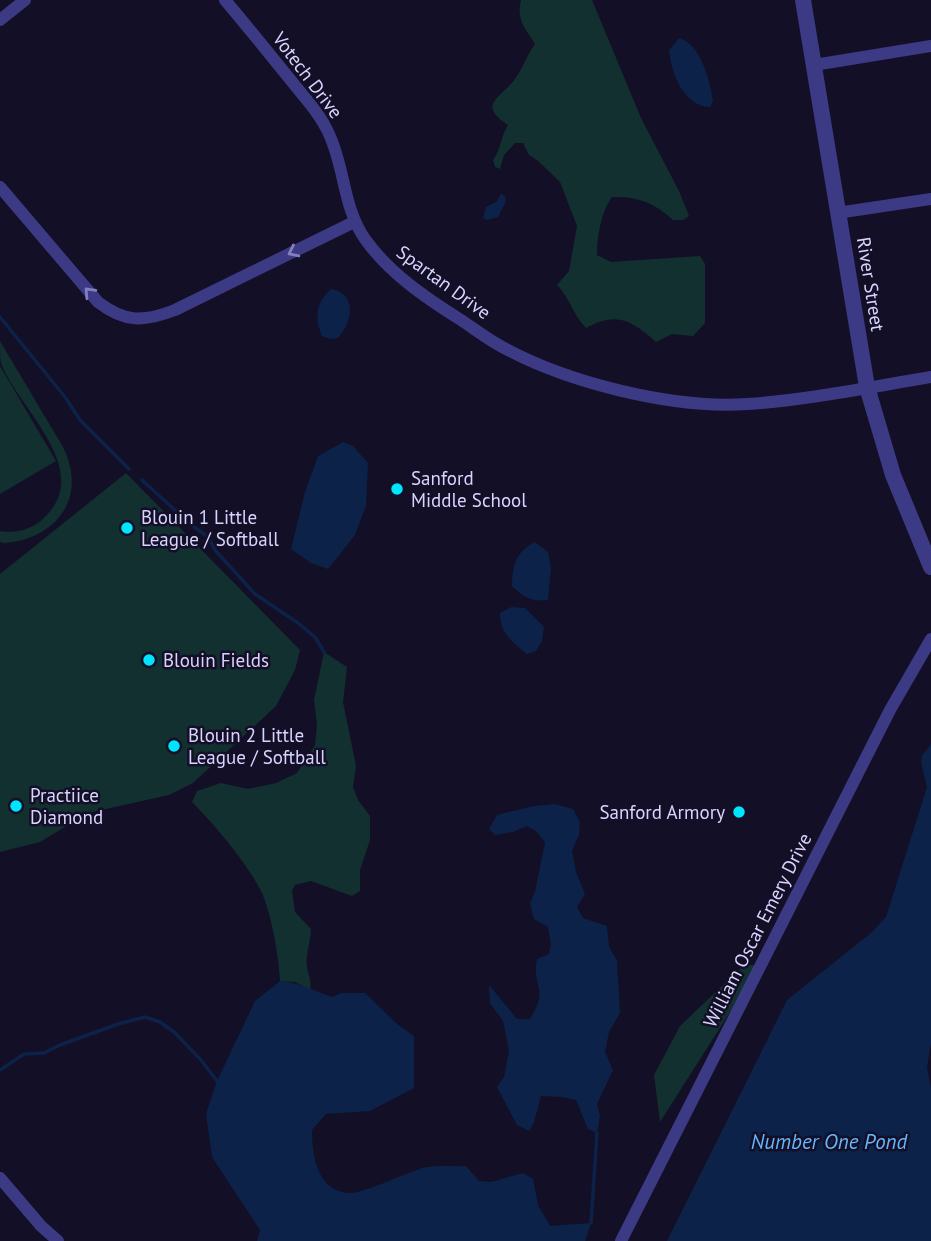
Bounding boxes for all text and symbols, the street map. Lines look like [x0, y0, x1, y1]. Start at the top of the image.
street label: Votech Drive [267, 26, 348, 123]
street label: River Street [852, 235, 890, 333]
street label: Spartan Drive [392, 240, 496, 324]
one-way arrow [288, 244, 300, 258]
one-way arrow [85, 287, 97, 300]
place label: Sanford Middle School [411, 466, 527, 512]
marker: Sanford Middle School [389, 481, 405, 497]
place label: Blouin 1 Little League / Softball [141, 505, 279, 551]
marker: Blouin 1 Little League / Softball [119, 520, 135, 536]
place label: Blouin Fields [163, 648, 269, 672]
marker: Blouin Fields [141, 652, 157, 668]
place label: Blouin 2 Little League / Softball [188, 723, 326, 769]
marker: Blouin 2 Little League / Softball [166, 738, 182, 754]
place label: Practiice Diamond [30, 783, 103, 829]
marker: Practiice Diamond [8, 798, 24, 814]
place label: Sanford Armory [599, 800, 725, 824]
marker: Sanford Armory [731, 804, 747, 820]
street label: William Oscar Emery Drive [698, 829, 816, 1031]
water label: Number One Pond [751, 1128, 909, 1155]

